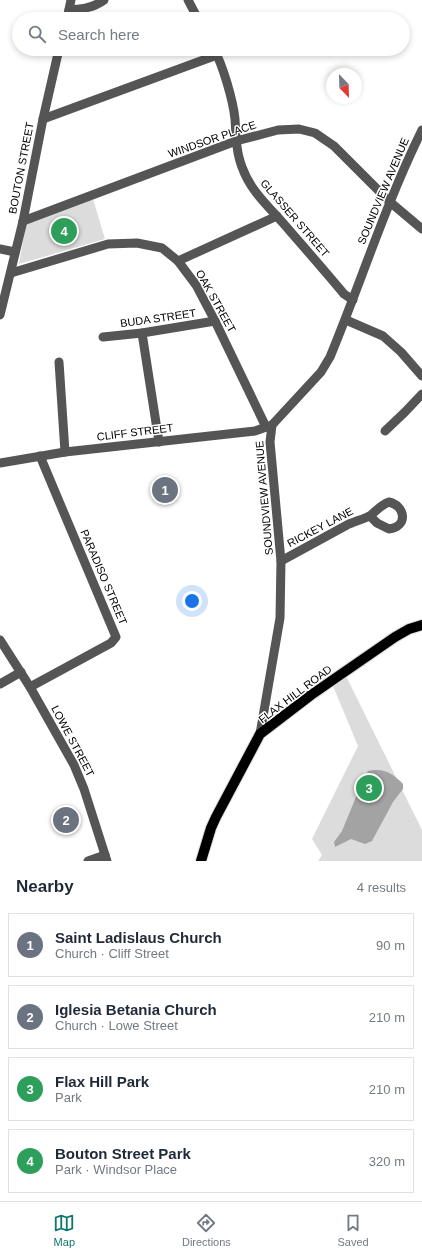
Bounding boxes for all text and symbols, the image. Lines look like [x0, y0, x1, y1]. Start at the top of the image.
search box [12, 12, 410, 56]
icon: search [26, 23, 48, 45]
text: Search here [58, 26, 140, 43]
north arrow [326, 68, 362, 104]
street label: WINDSOR PLACE [166, 118, 258, 160]
street label: BOUTON STREET [6, 121, 36, 215]
street label: SOUNDVIEW AVENUE [355, 136, 411, 246]
street label: GLASSER STREET [258, 177, 332, 259]
pin: 4 [51, 216, 77, 246]
street label: OAK STREET [194, 268, 238, 335]
street label: BUDA STREET [119, 307, 197, 329]
street label: CLIFF STREET [96, 421, 174, 443]
street label: SOUNDVIEW AVENUE [253, 440, 275, 556]
pin: 1 [152, 475, 178, 505]
street label: RICKEY LANE [285, 505, 355, 549]
street label: PARADISO STREET [78, 527, 130, 627]
your location [182, 591, 202, 611]
street label: FLAX HILL ROAD [256, 663, 334, 725]
street label: LOWE STREET [49, 703, 97, 779]
pin: 3 [356, 773, 382, 803]
pin: 2 [53, 805, 79, 835]
text: Nearby [16, 877, 74, 896]
text: 4 results [357, 880, 406, 895]
text: Saint Ladislaus Church [55, 929, 222, 946]
text: 1 [26, 938, 34, 953]
text: 90 m [376, 938, 405, 953]
text: Church · Cliff Street [55, 946, 169, 961]
text: Iglesia Betania Church [55, 1001, 217, 1018]
text: 2 [26, 1010, 34, 1025]
text: 210 m [369, 1010, 405, 1025]
text: Church · Lowe Street [55, 1018, 178, 1033]
text: Flax Hill Park [55, 1073, 149, 1090]
text: 3 [26, 1082, 34, 1097]
text: 210 m [369, 1082, 405, 1097]
text: Park [55, 1090, 82, 1105]
text: Bouton Street Park [55, 1145, 191, 1162]
text: 4 [26, 1154, 34, 1169]
text: 320 m [369, 1154, 405, 1169]
text: Park · Windsor Place [55, 1162, 177, 1177]
tab: Map [53, 1212, 75, 1248]
tab: Directions [182, 1212, 231, 1248]
tab: Saved [337, 1212, 369, 1248]

